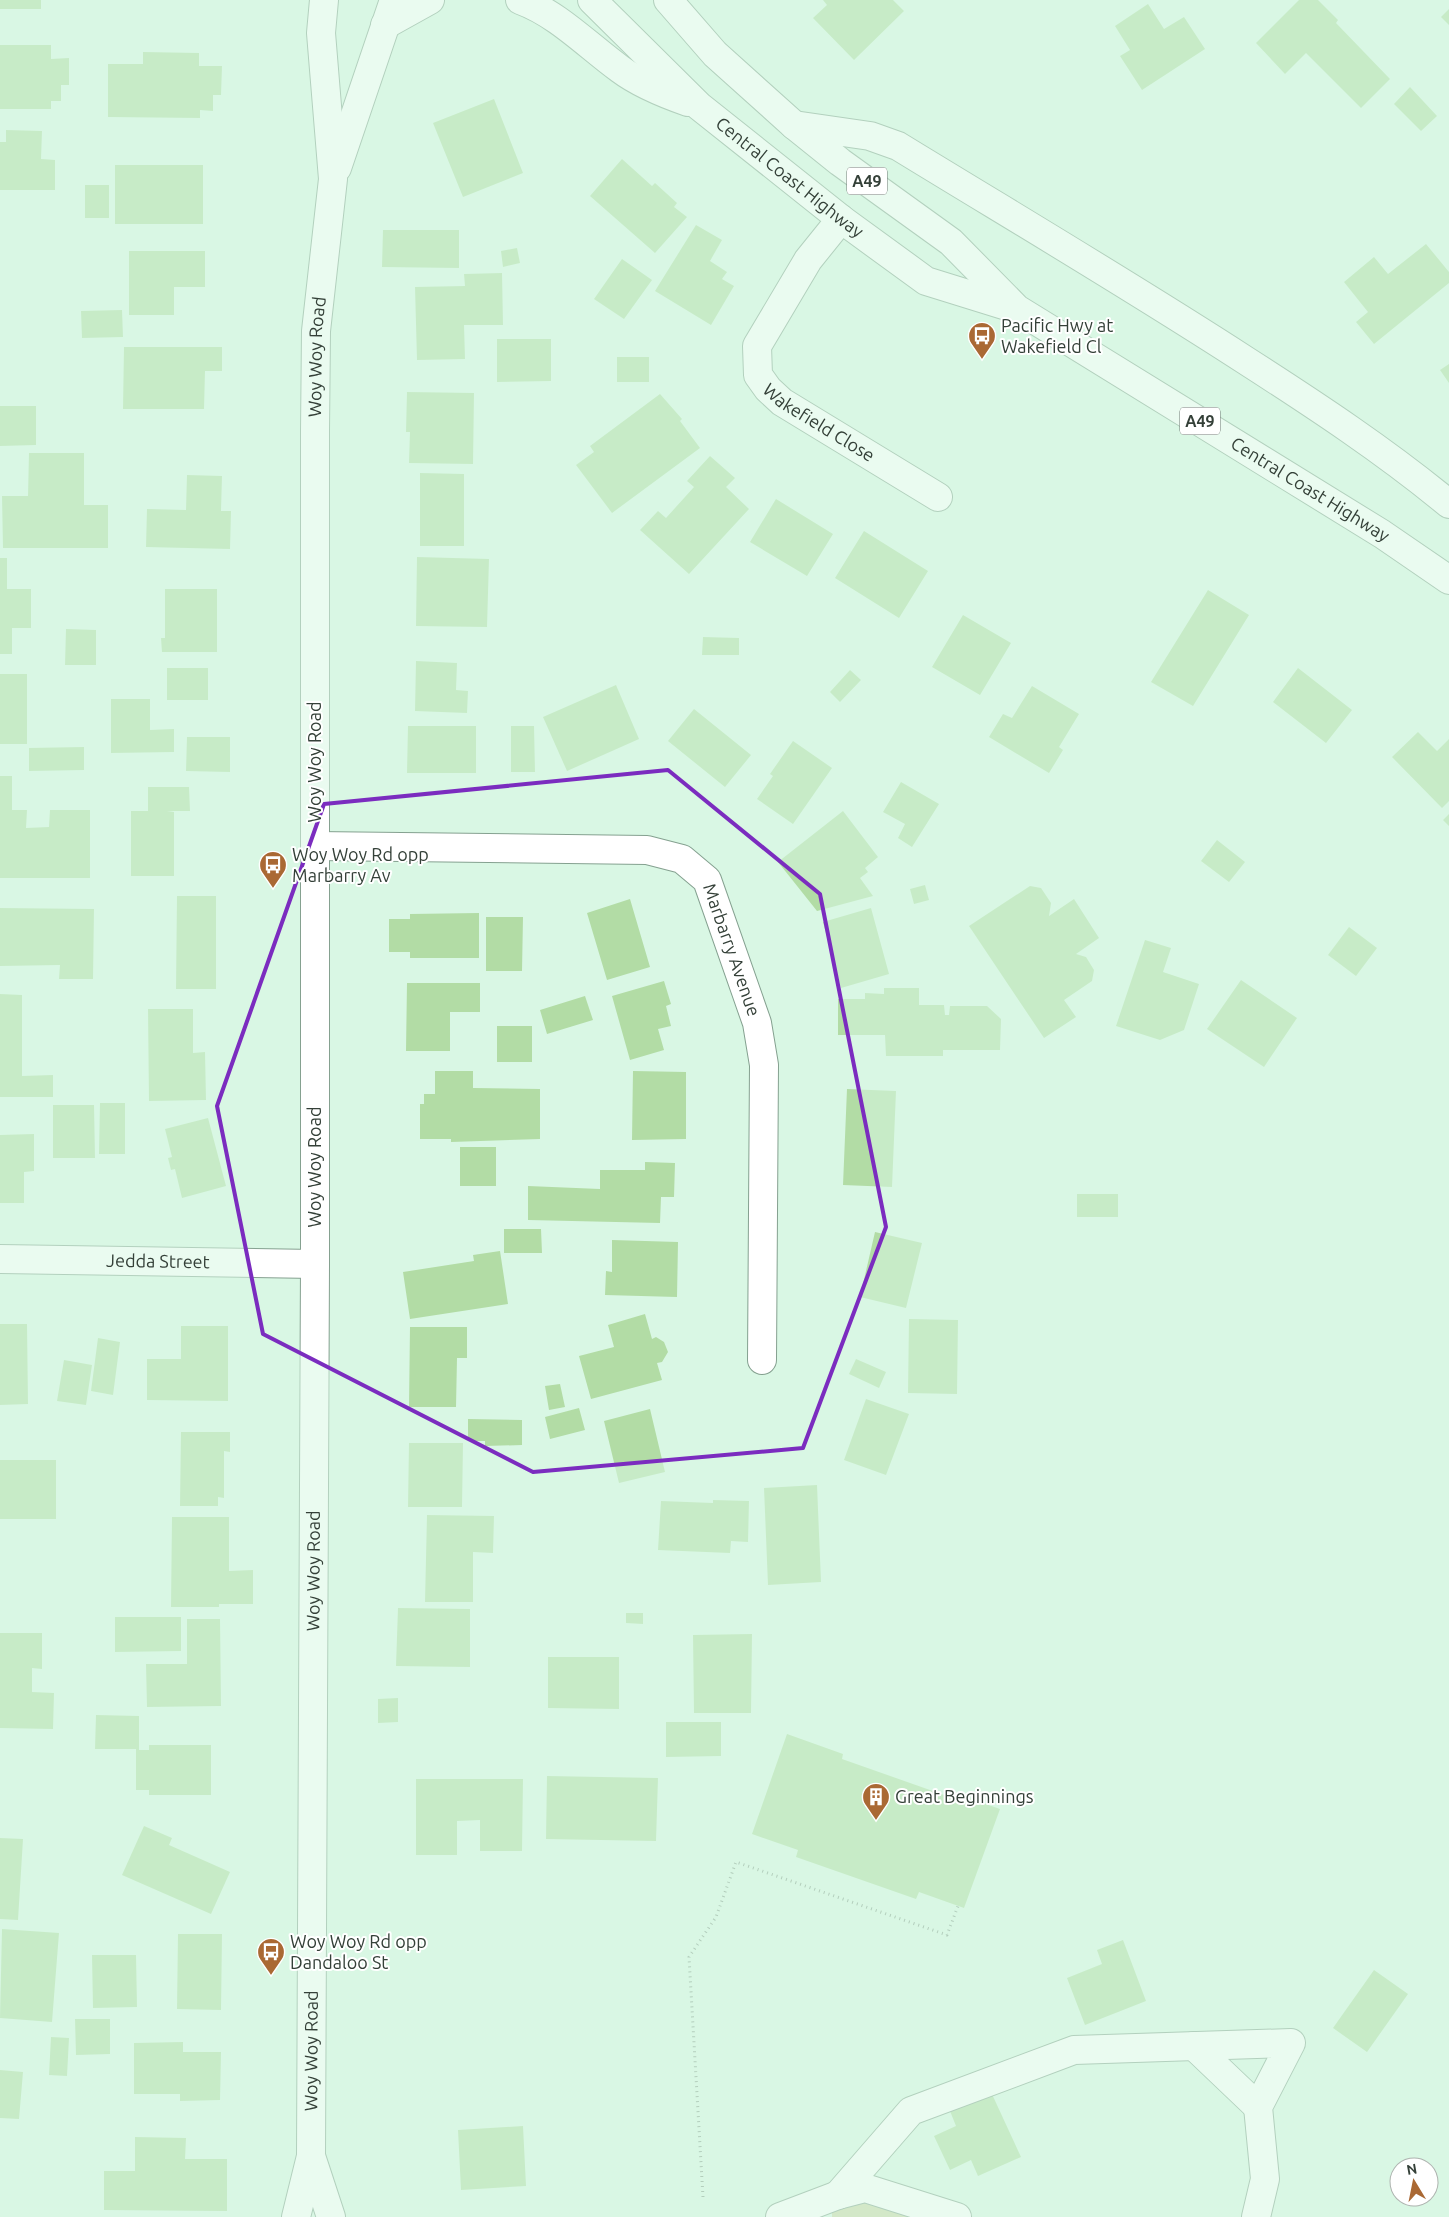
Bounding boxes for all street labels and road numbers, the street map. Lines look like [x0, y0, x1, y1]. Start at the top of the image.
street label: Central Coast Highway [712, 112, 868, 241]
road number: A49 [847, 168, 887, 195]
street label: Woy Woy Road [304, 295, 329, 417]
street label: Wakefield Close [759, 379, 879, 465]
road number: A49 [1180, 408, 1220, 434]
street label: Central Coast Highway [1228, 432, 1394, 545]
street label: Woy Woy Road [304, 702, 324, 822]
street label: Marbarry Avenue [700, 881, 765, 1019]
street label: Woy Woy Road [304, 1107, 324, 1227]
street label: Jedda Street [106, 1250, 210, 1271]
street label: Woy Woy Road [302, 1510, 323, 1631]
street label: Woy Woy Road [300, 1990, 321, 2111]

